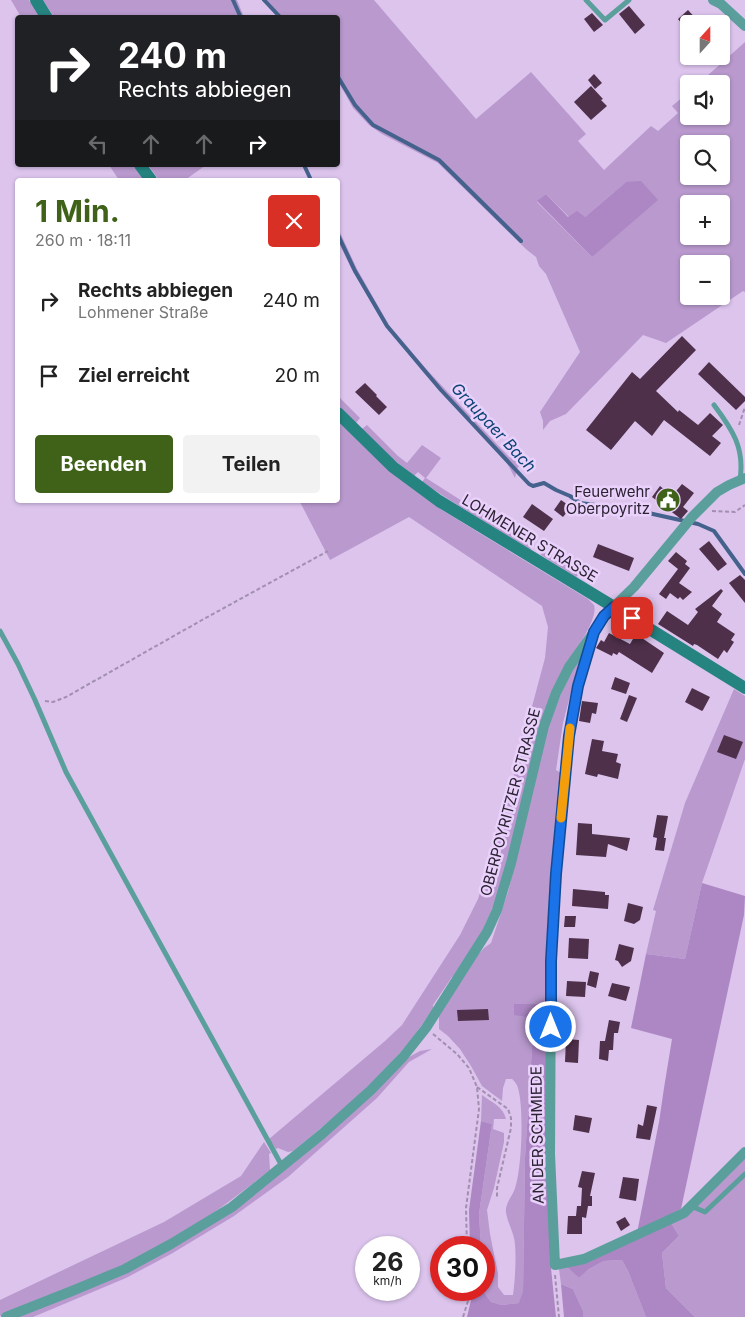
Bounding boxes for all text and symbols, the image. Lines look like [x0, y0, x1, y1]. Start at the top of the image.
north arrow [680, 15, 730, 65]
map controls [680, 15, 730, 305]
text: 240 m [118, 34, 227, 76]
icon: right [35, 35, 100, 100]
button: sound [680, 75, 730, 125]
text: Rechts abbiegen [118, 76, 292, 102]
icon: left [84, 130, 112, 158]
icon: ahead [137, 130, 165, 158]
icon: ahead [190, 130, 218, 158]
icon: right [243, 130, 271, 158]
button: search [680, 135, 730, 185]
text: 1 Min. [35, 193, 120, 229]
button: close [268, 195, 320, 247]
button: + [680, 195, 730, 245]
text: 260 m · 18:11 [35, 230, 131, 250]
button: − [680, 255, 730, 305]
text: Rechts abbiegen [78, 279, 233, 302]
icon: right [35, 287, 63, 315]
text: 240 m [262, 289, 320, 312]
text: Lohmener Straße [78, 302, 208, 322]
icon: arrive [35, 362, 63, 390]
text: Ziel erreicht [78, 364, 190, 387]
text: 20 m [274, 364, 320, 387]
water label: Graupaer Bach [447, 378, 541, 476]
button: Beenden [35, 435, 173, 493]
button: Teilen [183, 435, 320, 493]
place label: Feuerwehr Oberpoyritz [566, 482, 650, 518]
public building icon: Feuerwehr Oberpoyritz [655, 487, 681, 513]
street label: LOHMENER STRASSE [459, 490, 601, 586]
pin [611, 597, 653, 639]
icon: arrive [618, 604, 646, 632]
street label: OBERPOYRITZER STRASSE [476, 706, 544, 898]
position arrow [524, 1000, 576, 1052]
street label: AN DER SCHMIEDE [526, 1066, 548, 1204]
speed limit sign: 30 [430, 1236, 495, 1301]
text: 26 [372, 1247, 403, 1277]
text: km/h [373, 1273, 402, 1288]

